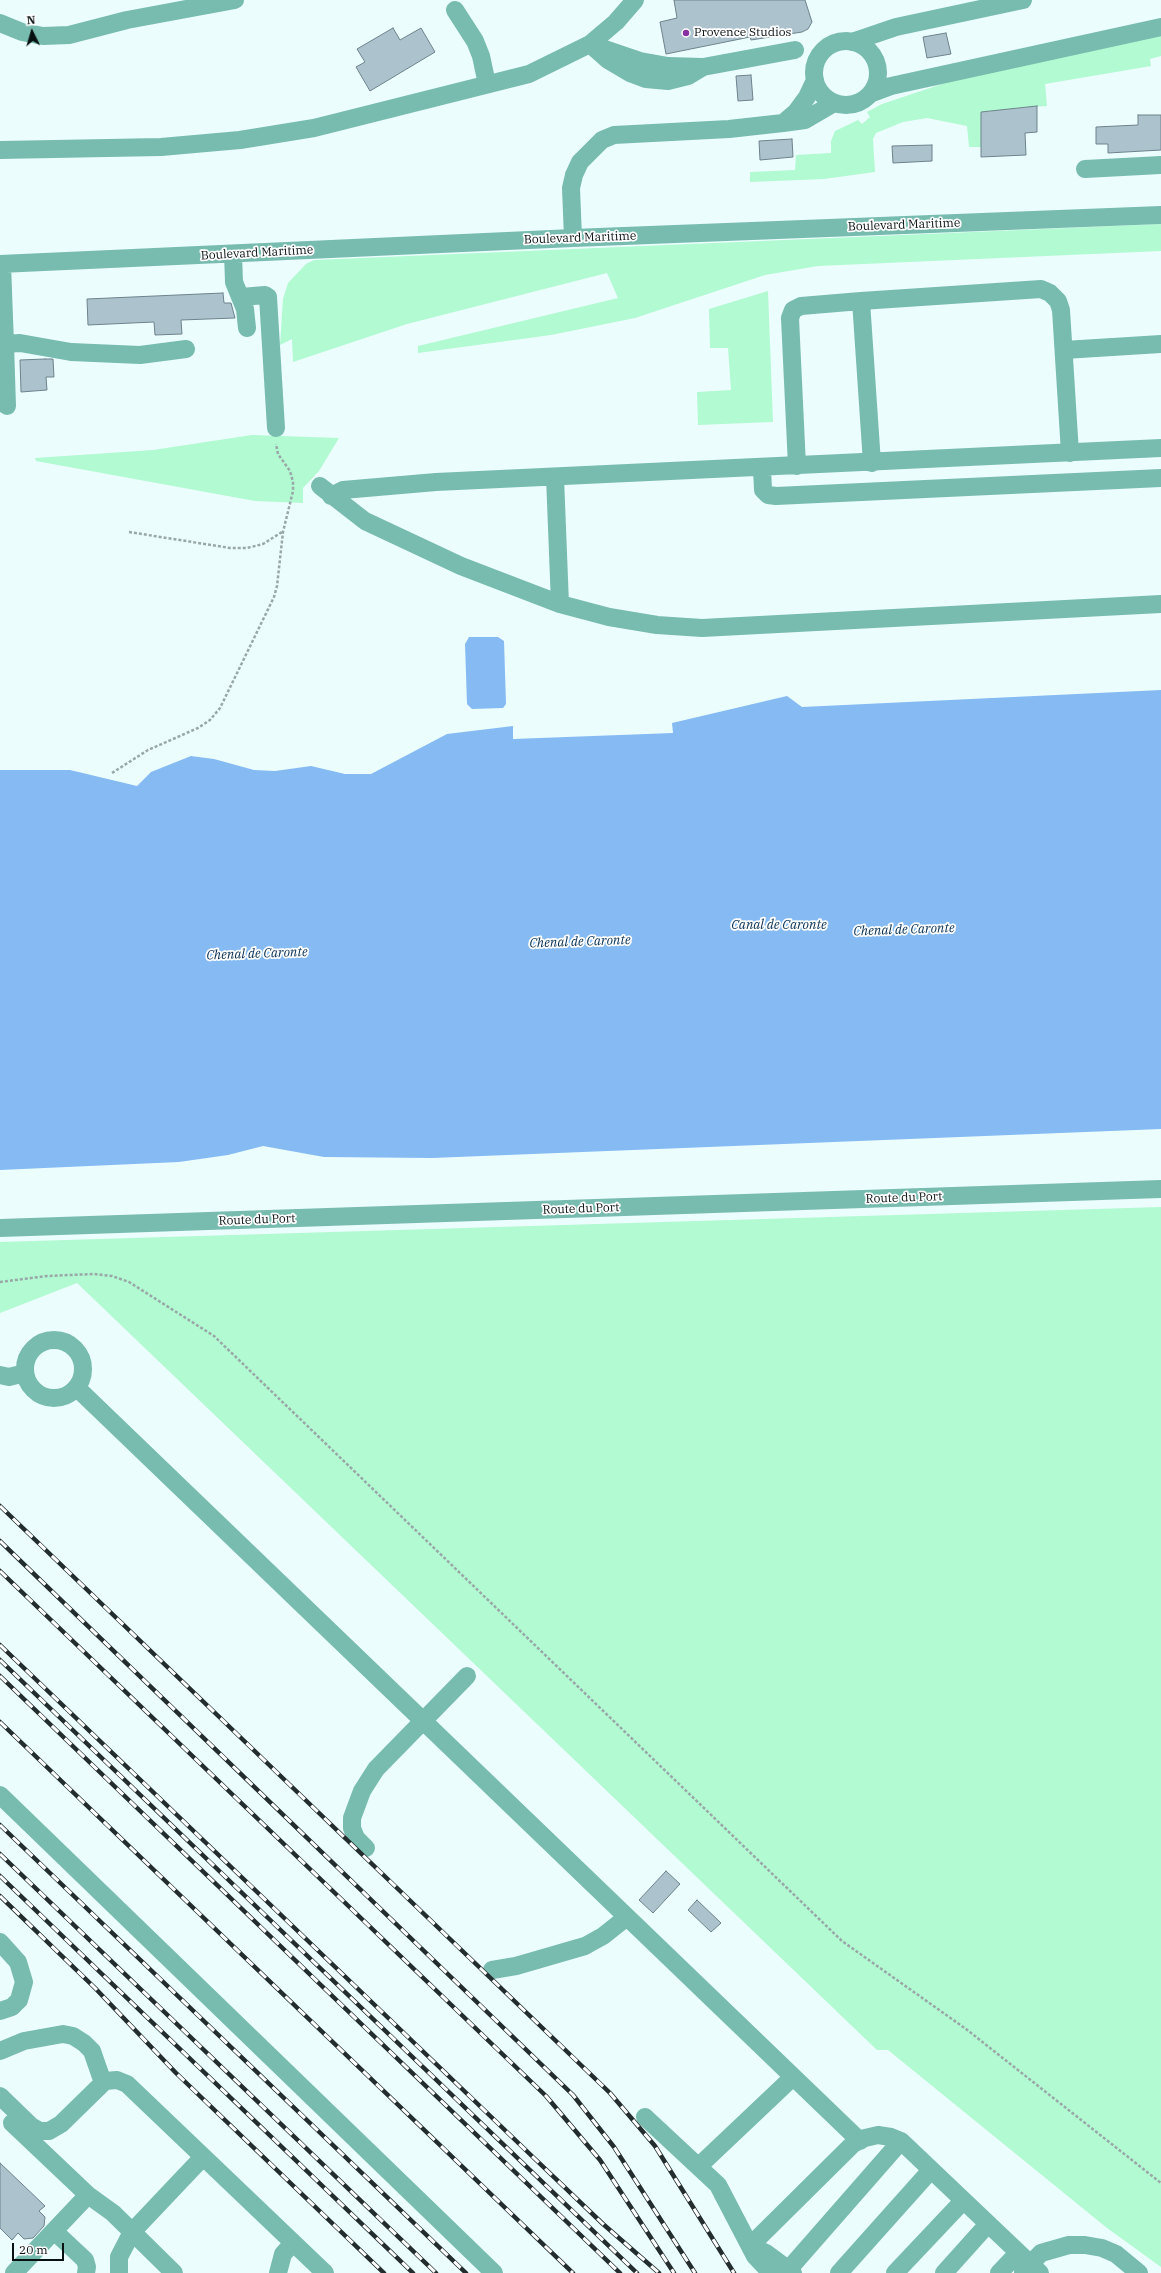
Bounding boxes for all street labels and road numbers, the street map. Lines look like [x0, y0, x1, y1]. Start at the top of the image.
street label: Boulevard Maritime [848, 216, 960, 234]
street label: Boulevard Maritime [524, 229, 636, 247]
street label: Boulevard Maritime [200, 243, 314, 263]
street label: Route du Port [865, 1189, 943, 1207]
street label: Route du Port [542, 1200, 620, 1218]
street label: Route du Port [218, 1211, 296, 1229]

